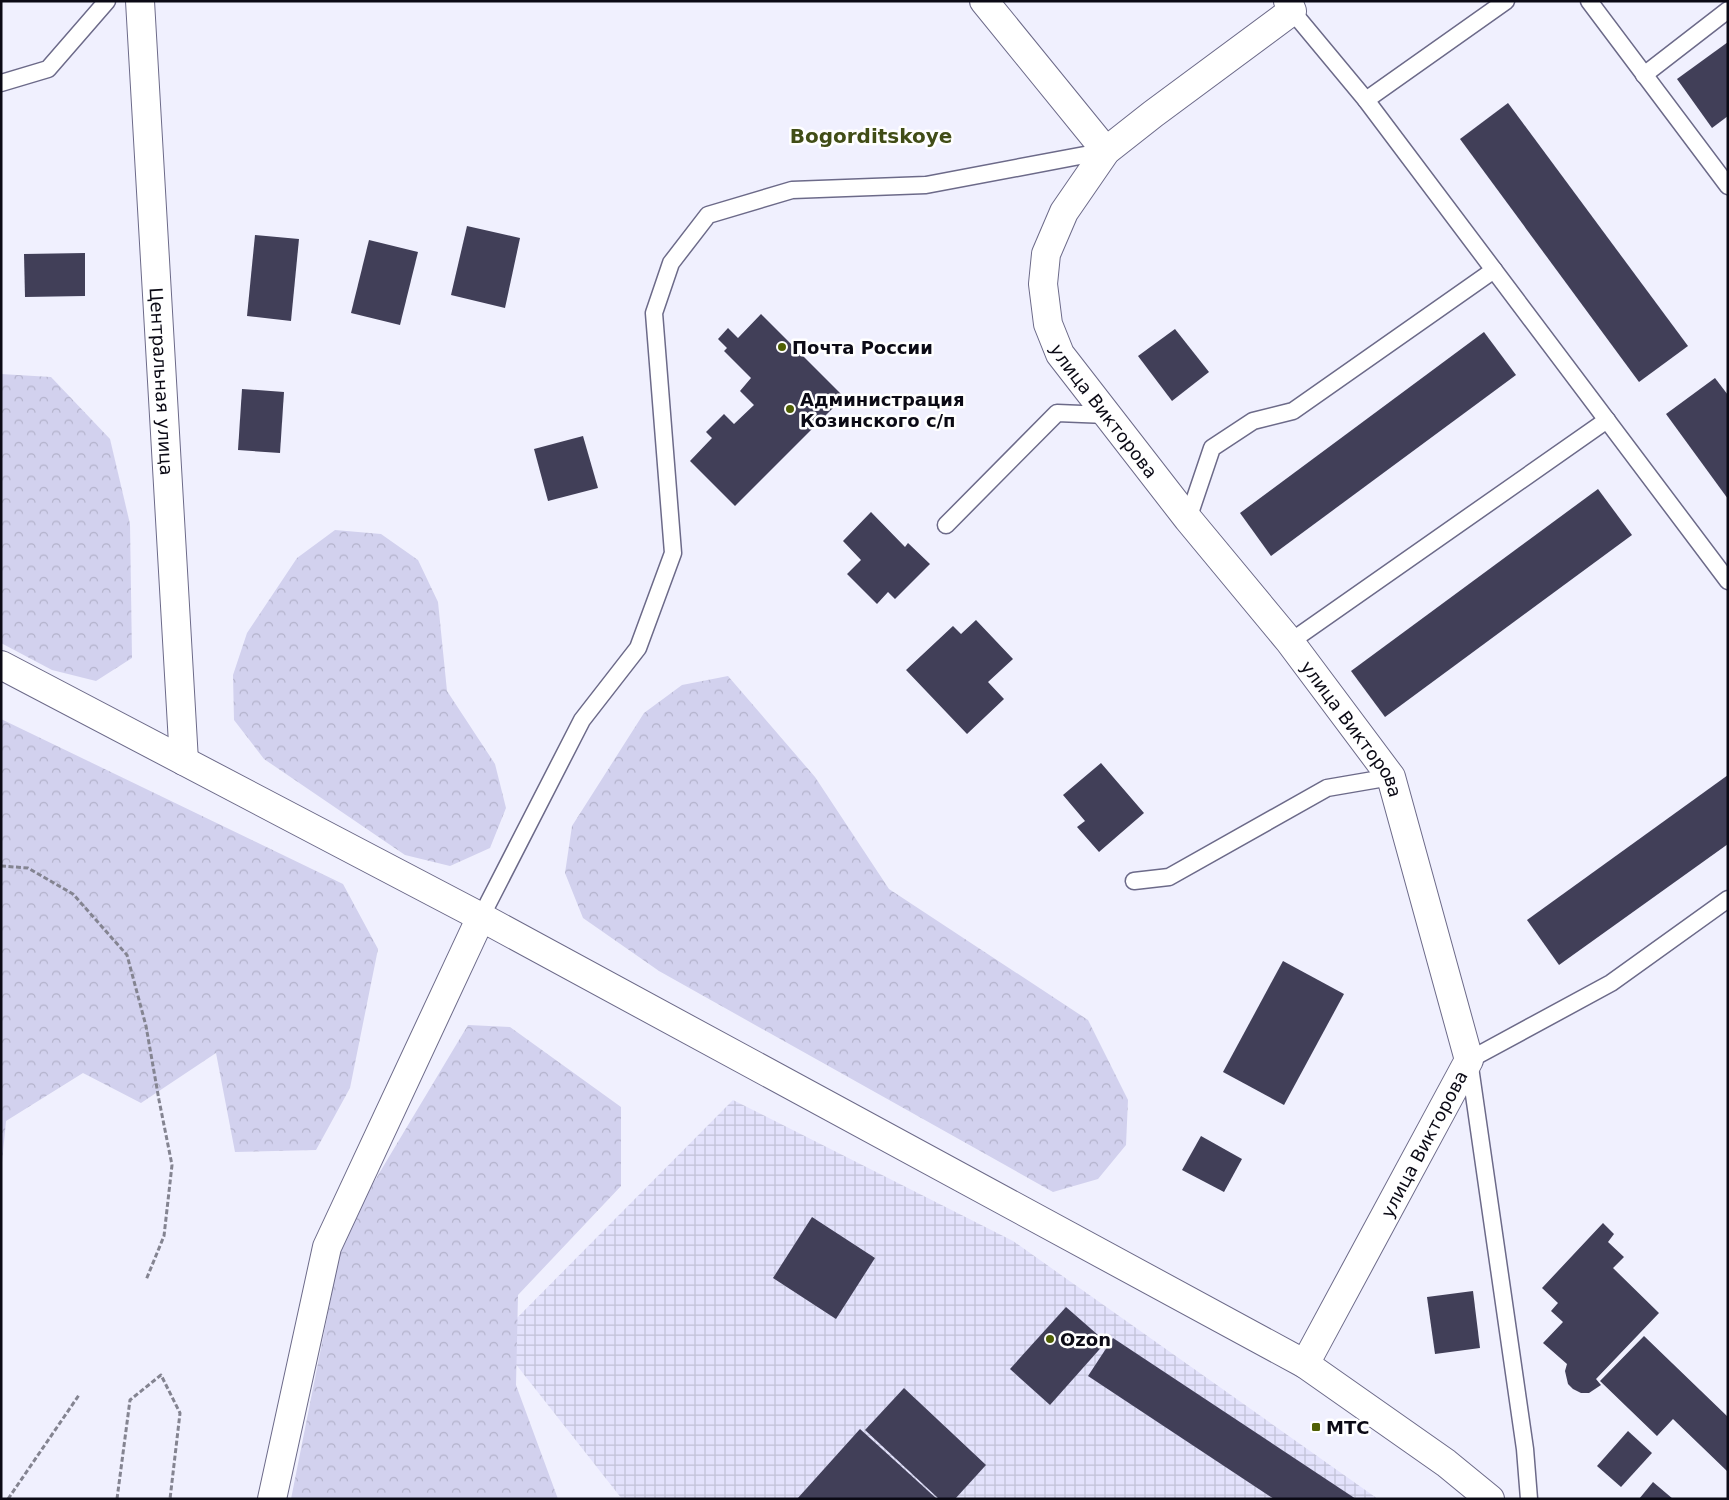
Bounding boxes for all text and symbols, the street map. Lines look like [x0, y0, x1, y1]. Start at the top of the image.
district label: Bogorditskoye [790, 124, 952, 148]
street label: Центральная улица [146, 287, 178, 476]
place label: Почта России [792, 337, 933, 358]
marker: Почта России [776, 341, 788, 353]
street label: улица Викторова [1047, 341, 1162, 482]
place label: Администрация Козинского с/п [800, 389, 965, 431]
marker: Администрация Козинского с/п [784, 403, 796, 415]
street label: улица Викторова [1297, 656, 1407, 799]
street label: улица Викторова [1376, 1067, 1472, 1221]
place label: Ozon [1060, 1329, 1111, 1350]
marker: Ozon [1044, 1333, 1056, 1345]
place label: МТС [1326, 1417, 1369, 1438]
marker: МТС [1310, 1421, 1322, 1433]

